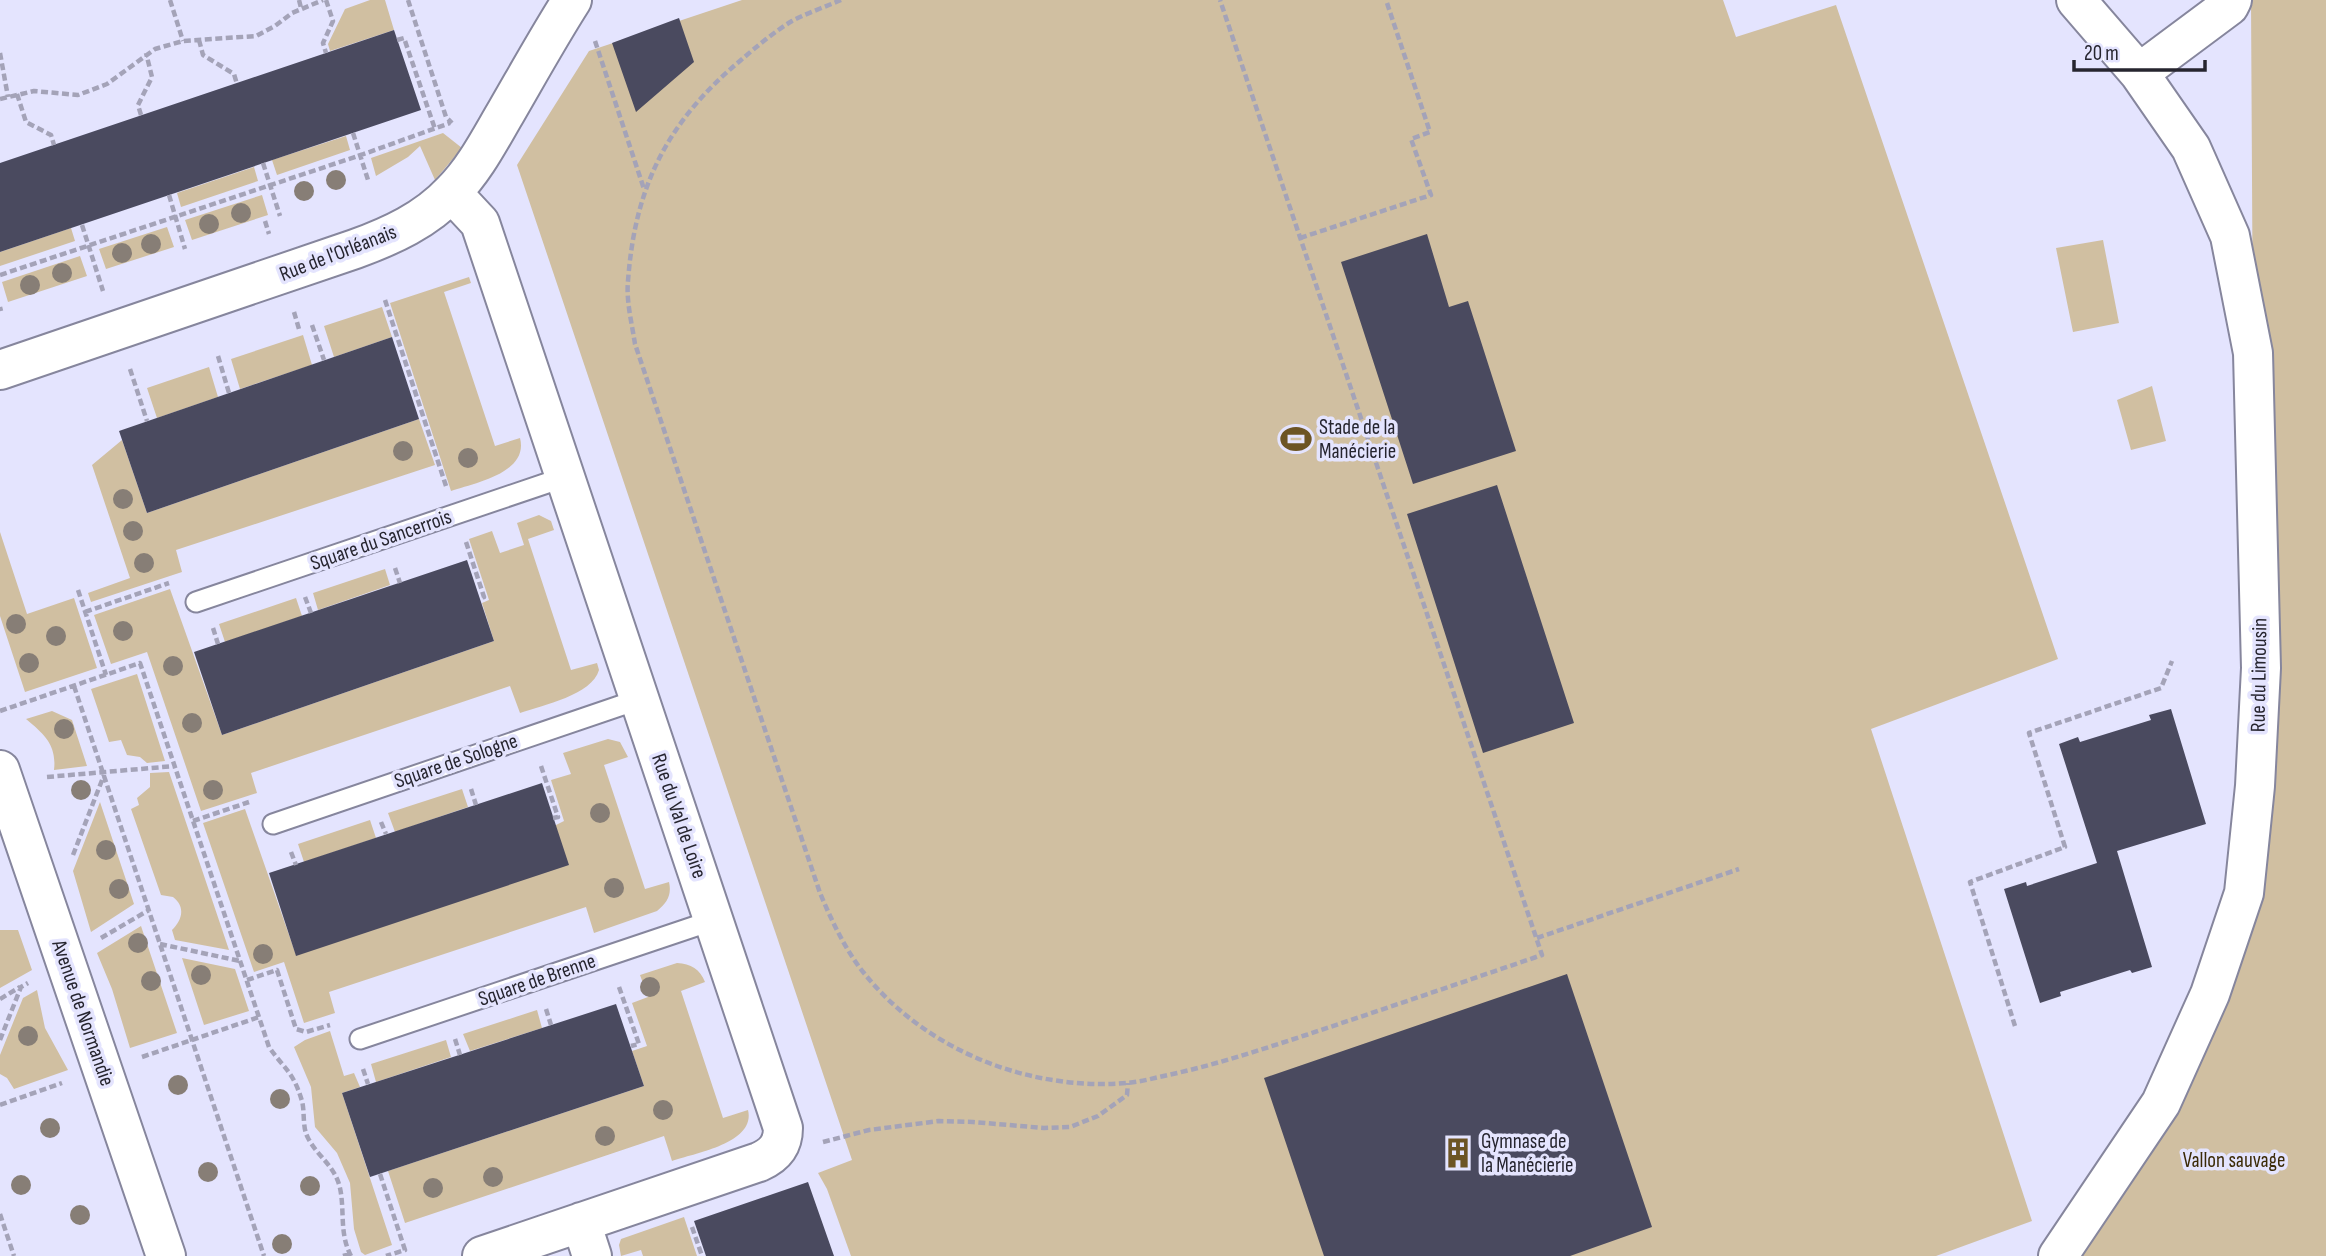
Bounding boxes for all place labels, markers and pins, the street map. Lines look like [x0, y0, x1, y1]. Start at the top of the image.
place label: Stade de la Manécierie [1319, 415, 1396, 464]
sports icon: Stade de la Manécierie [1279, 422, 1313, 456]
place label: Gymnase de la Manécierie [1481, 1129, 1573, 1178]
building icon: Gymnase de la Manécierie [1441, 1136, 1475, 1170]

